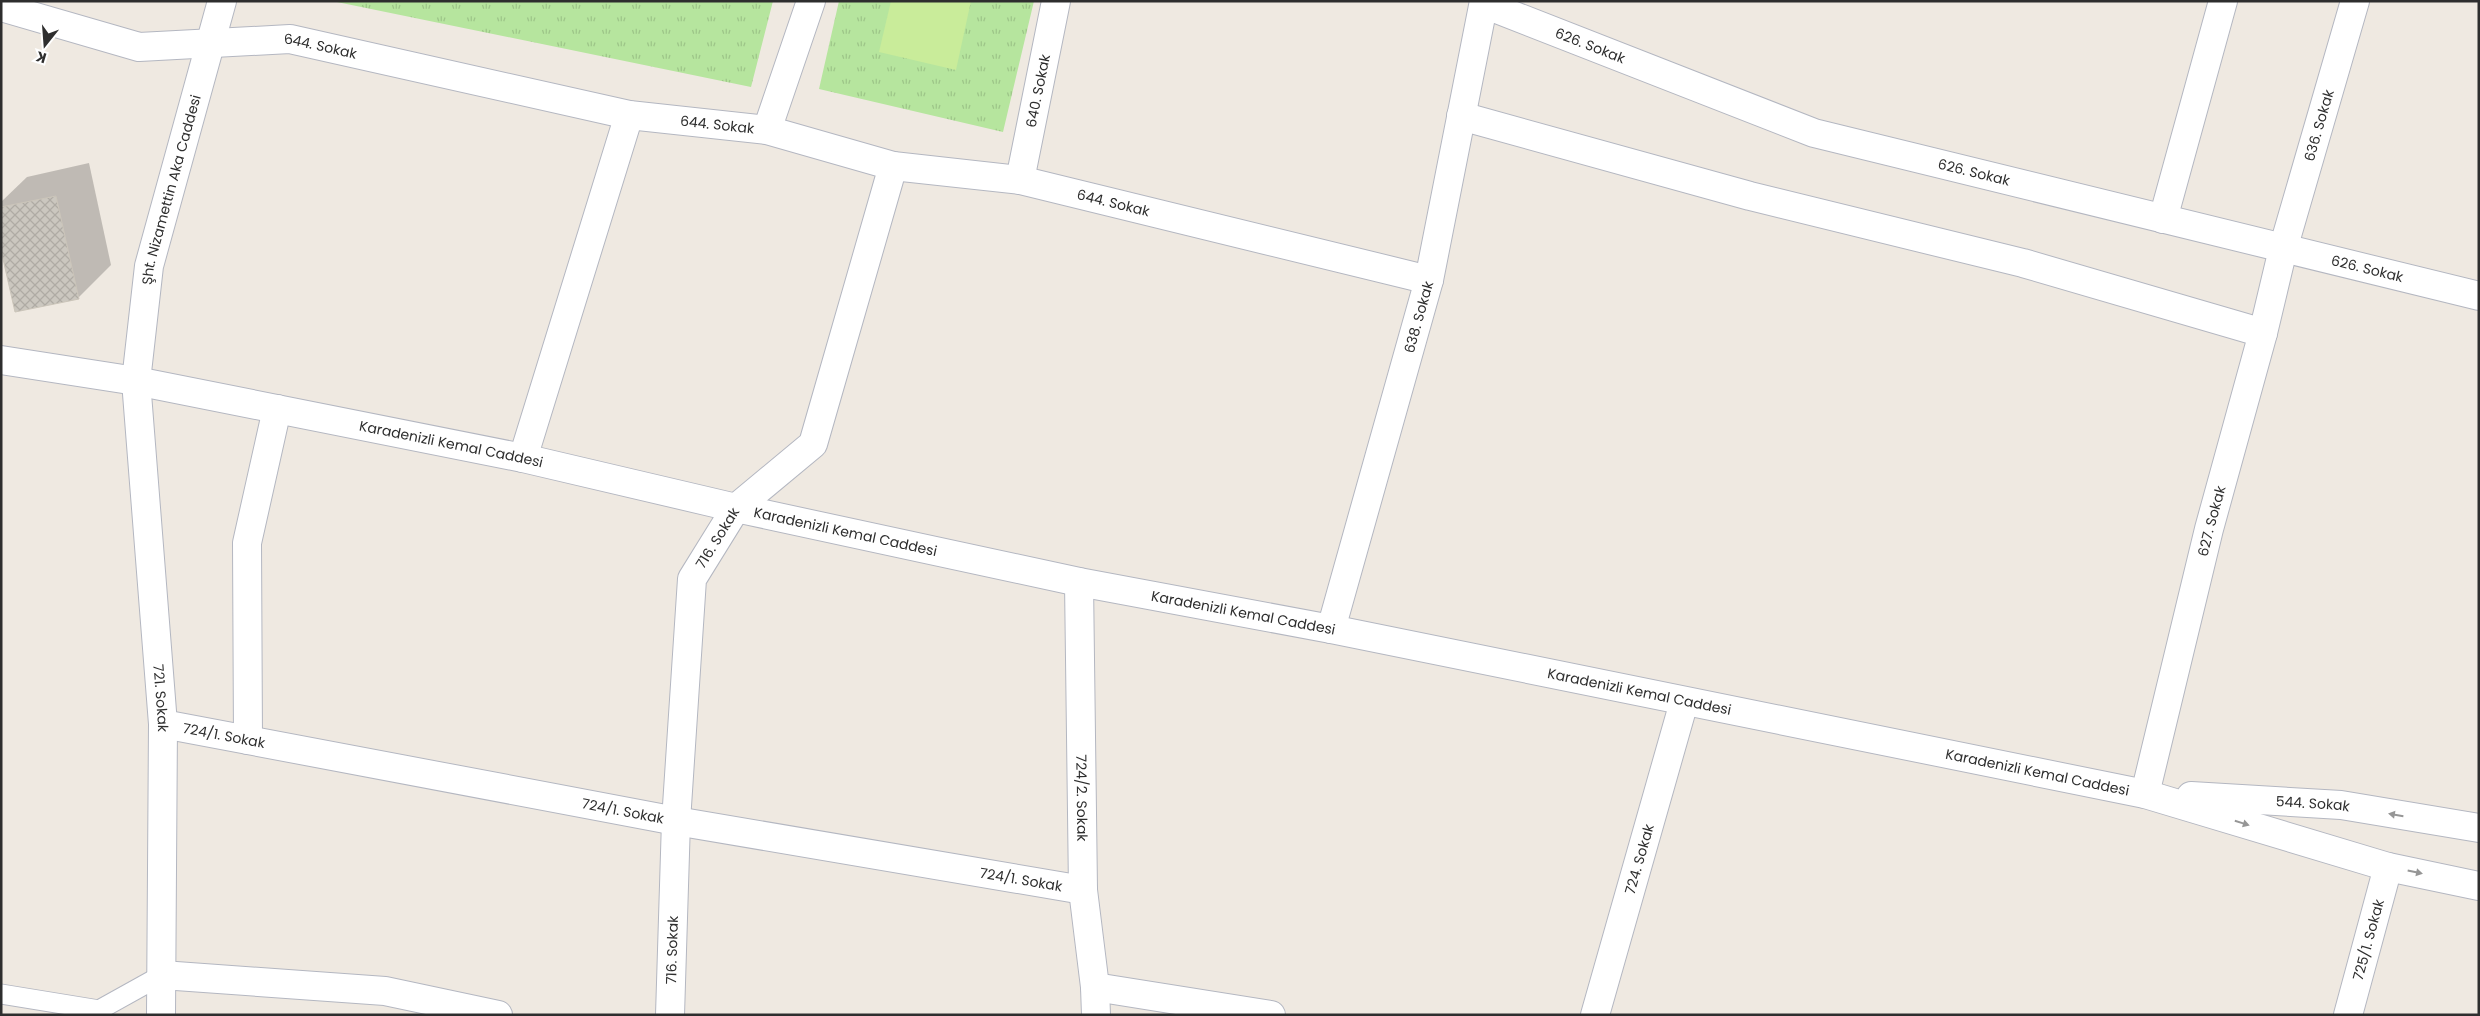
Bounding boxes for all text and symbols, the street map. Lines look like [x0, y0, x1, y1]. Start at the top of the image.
north arrow [20, 20, 70, 70]
street label: 626. Sokak [1552, 23, 1629, 69]
street label: 644. Sokak [283, 29, 360, 64]
text: K [33, 46, 49, 68]
street label: 640. Sokak [1021, 52, 1055, 129]
street label: 636. Sokak [2299, 86, 2339, 164]
street label: Şht. Nizamettin Aka Caddesi [137, 92, 206, 286]
street label: 644. Sokak [679, 111, 756, 139]
street label: 626. Sokak [1936, 154, 2013, 191]
street label: 644. Sokak [1075, 184, 1153, 222]
street label: 626. Sokak [2329, 250, 2406, 287]
street label: 638. Sokak [1399, 278, 1438, 355]
street label: Karadenizli Kemal Caddesi [358, 416, 545, 472]
street label: 627. Sokak [2193, 483, 2231, 558]
street label: Karadenizli Kemal Caddesi [752, 502, 939, 561]
street label: 716. Sokak [691, 503, 745, 572]
street label: Karadenizli Kemal Caddesi [1150, 586, 1337, 640]
street label: 721. Sokak [148, 663, 173, 733]
street label: Karadenizli Kemal Caddesi [1546, 663, 1733, 720]
street label: 724/1. Sokak [181, 718, 268, 753]
street label: Karadenizli Kemal Caddesi [1944, 744, 2131, 801]
street label: 724/2. Sokak [1071, 754, 1092, 842]
street label: 544. Sokak [2275, 791, 2352, 816]
street label: 724/1. Sokak [580, 793, 666, 829]
one-way arrow [2388, 810, 2404, 818]
one-way arrow [2234, 819, 2249, 827]
street label: 724. Sokak [1620, 821, 1659, 897]
street label: 724/1. Sokak [978, 863, 1065, 896]
one-way arrow [2407, 868, 2422, 876]
street label: 725/1. Sokak [2348, 896, 2389, 983]
street label: 716. Sokak [661, 915, 683, 985]

